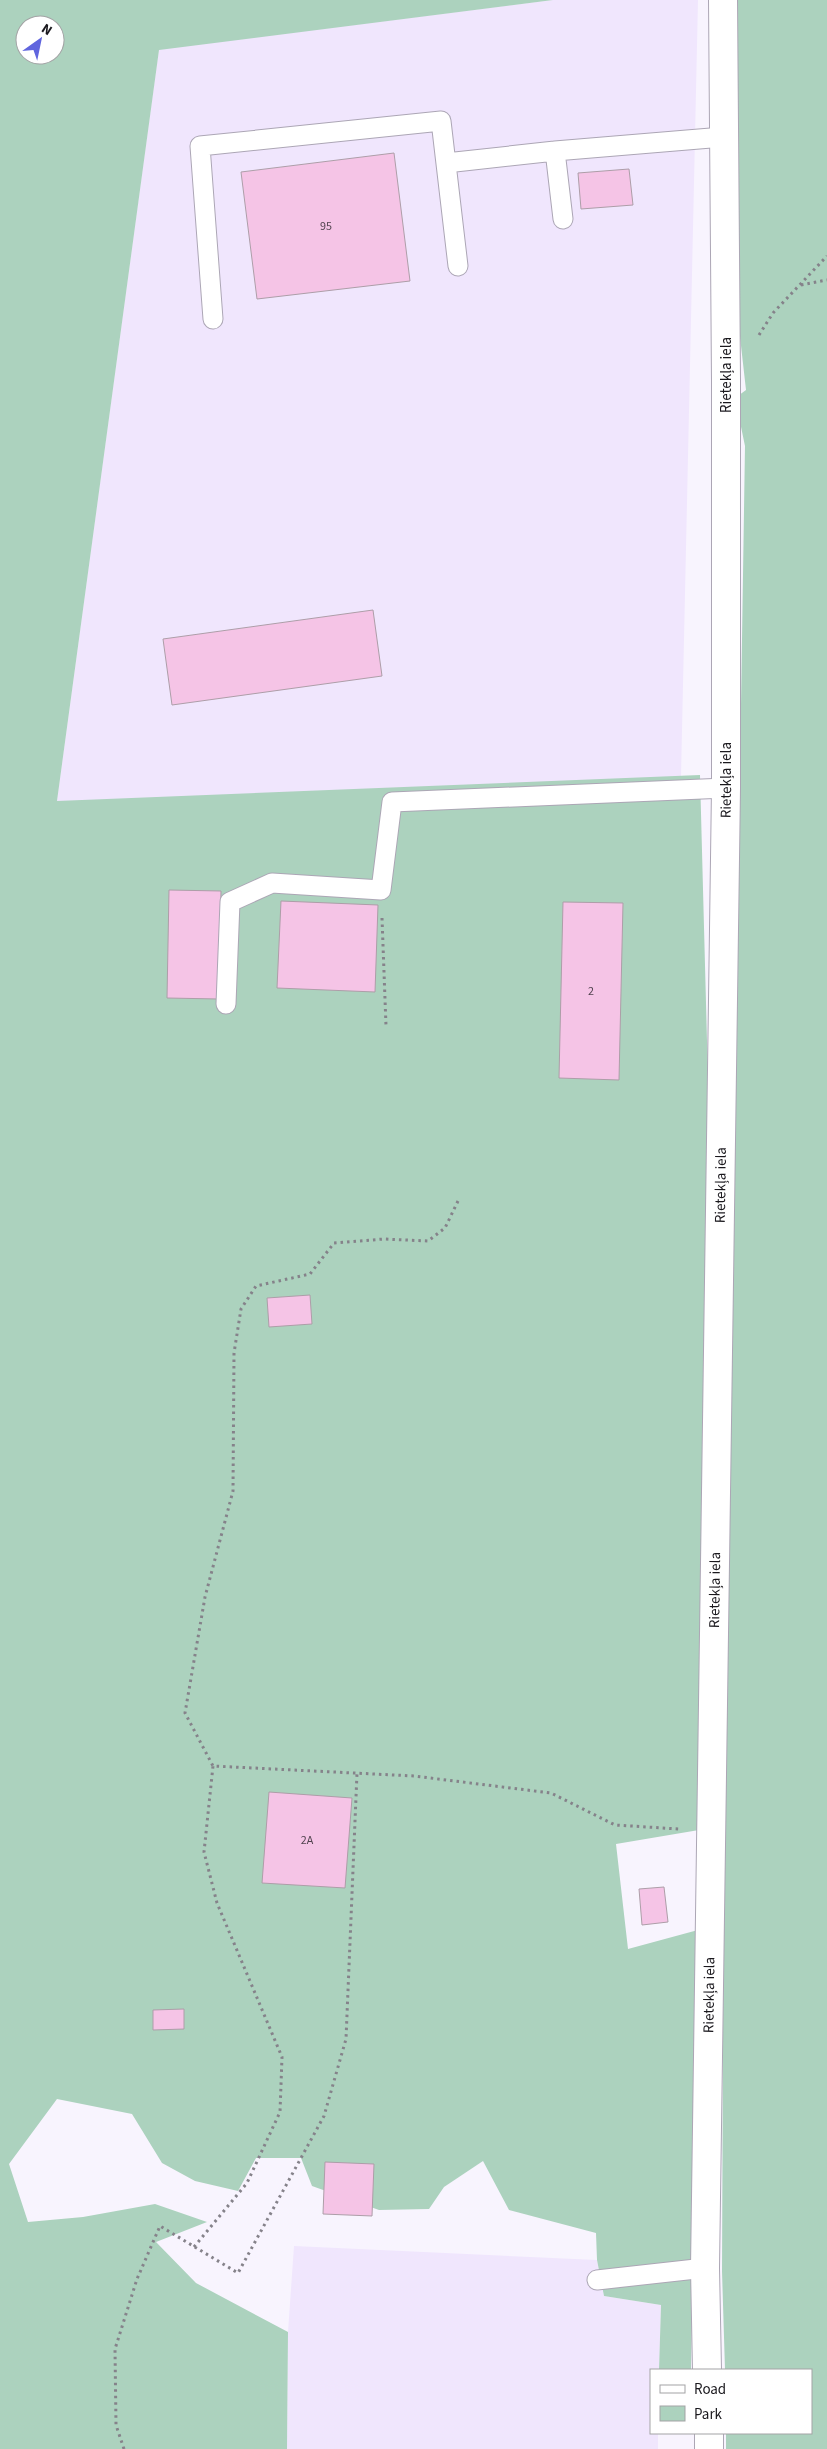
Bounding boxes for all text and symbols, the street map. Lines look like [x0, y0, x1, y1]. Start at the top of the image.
north arrow [15, 15, 65, 65]
text: N [37, 19, 56, 41]
house number: 95 [320, 218, 332, 235]
street label: Rietekļa iela [716, 337, 737, 413]
street label: Rietekļa iela [715, 742, 737, 818]
house number: 2 [588, 983, 594, 1000]
street label: Rietekļa iela [709, 1147, 731, 1223]
street label: Rietekļa iela [704, 1552, 726, 1628]
house number: 2A [301, 1832, 314, 1849]
street label: Rietekļa iela [698, 1957, 720, 2033]
legend [650, 2369, 812, 2434]
text: Road [694, 2379, 726, 2400]
text: Park [694, 2404, 723, 2425]

